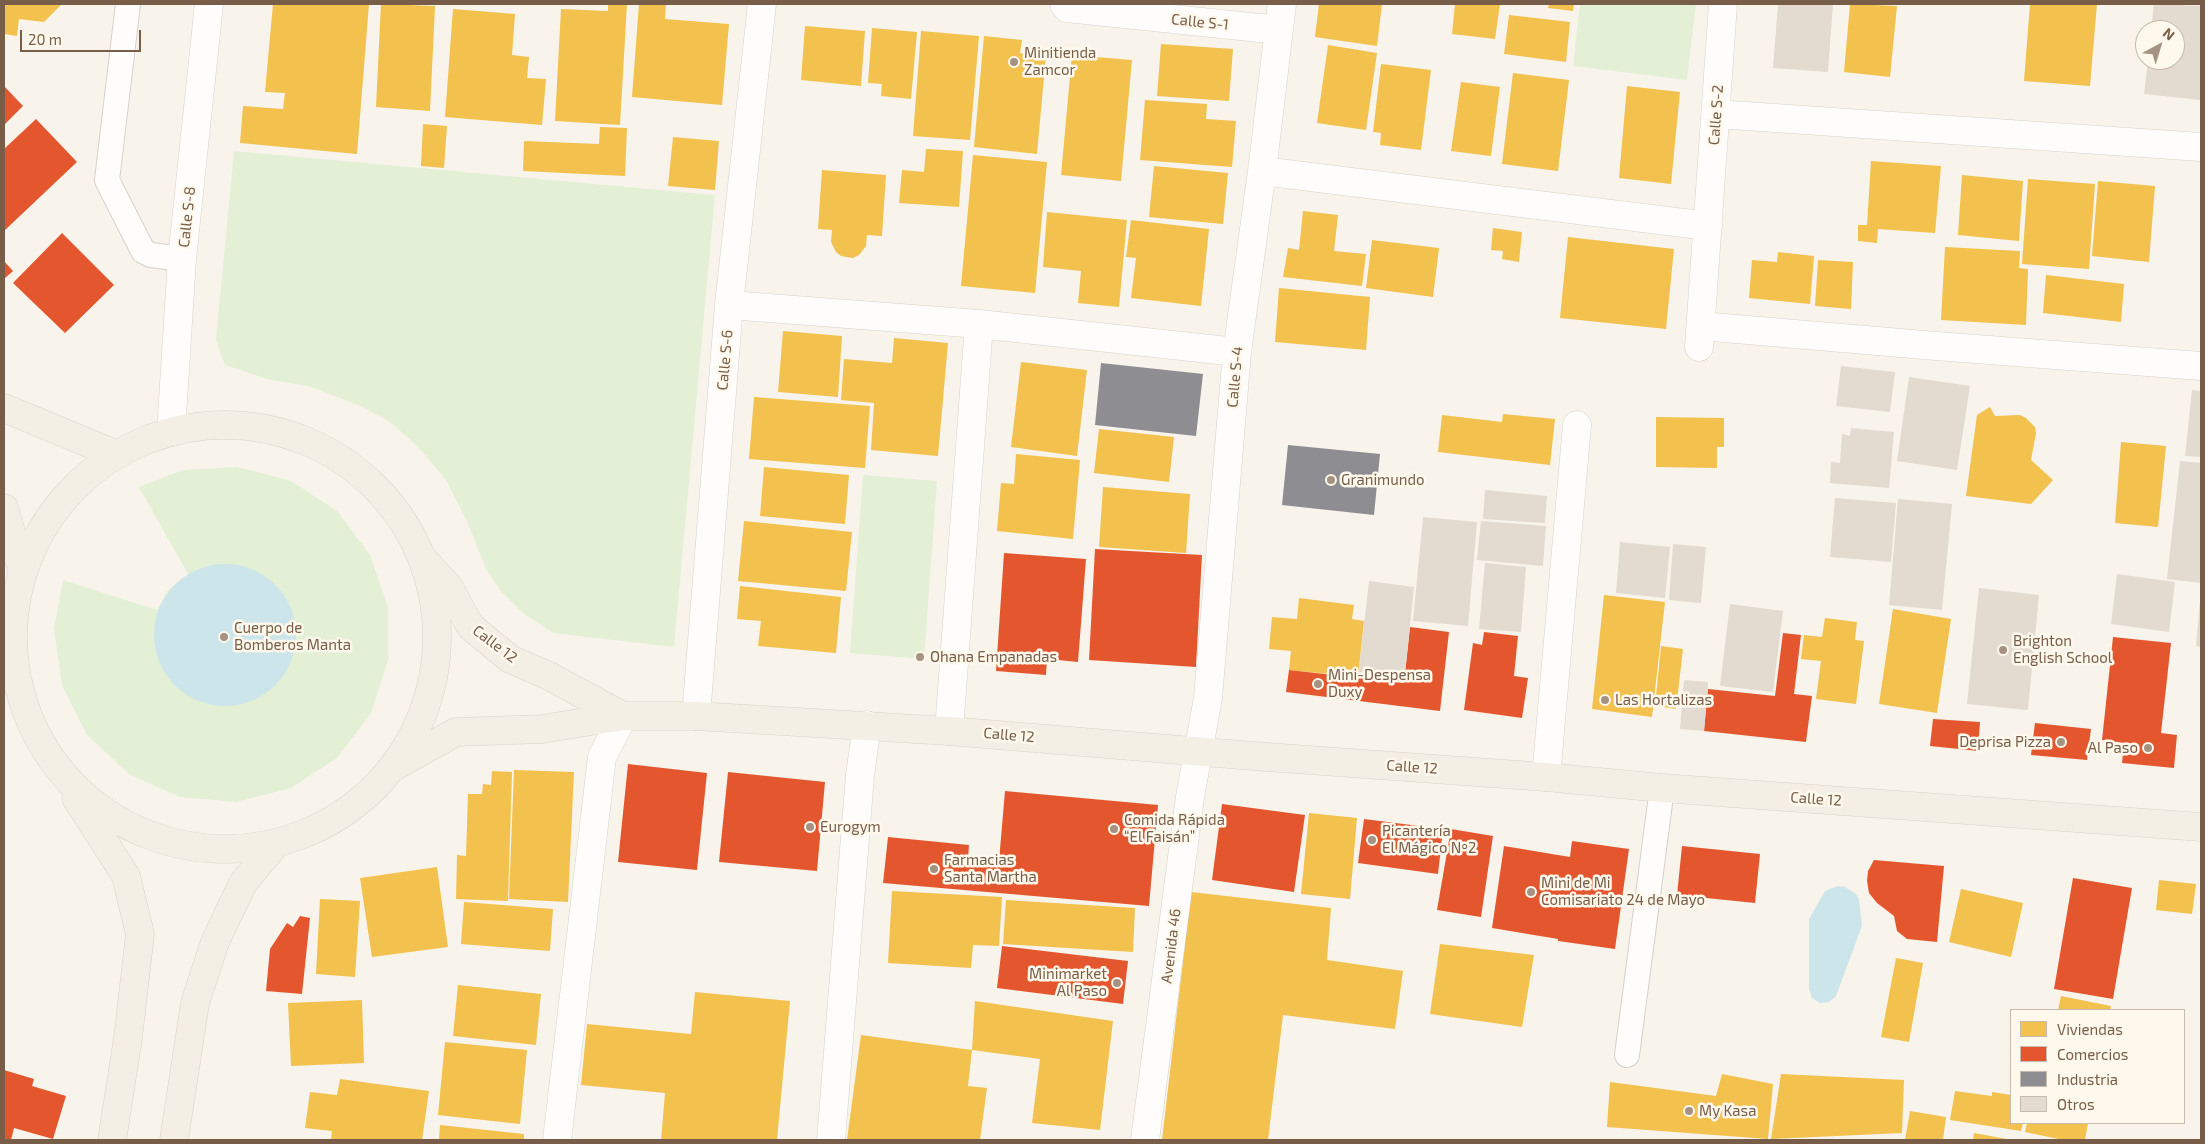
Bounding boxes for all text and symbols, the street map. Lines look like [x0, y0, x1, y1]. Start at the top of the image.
street label: Calle S-1 [1170, 10, 1230, 34]
scale bar [22, 20, 144, 52]
north arrow [2135, 20, 2185, 70]
text: N [2160, 24, 2178, 44]
text: 20 m [28, 30, 62, 48]
place label: Minitienda Zamcor [1024, 44, 1096, 79]
marker: Minitienda Zamcor [1008, 56, 1020, 68]
street label: Calle S-2 [1705, 84, 1727, 146]
street label: Calle S-8 [175, 186, 199, 248]
street label: Calle S-6 [713, 329, 737, 391]
street label: Calle S-4 [1223, 346, 1247, 408]
place label: Granimundo [1341, 471, 1425, 489]
marker: Granimundo [1325, 474, 1337, 486]
place label: Cuerpo de Bomberos Manta [234, 619, 351, 654]
street label: Calle 12 [469, 621, 521, 667]
marker: Cuerpo de Bomberos Manta [218, 631, 230, 643]
place label: Brighton English School [2013, 632, 2112, 667]
marker: Brighton English School [1997, 644, 2009, 656]
place label: Ohana Empanadas [930, 648, 1057, 666]
marker: Ohana Empanadas [914, 651, 926, 663]
place label: Mini-Despensa Duxy [1328, 666, 1431, 701]
marker: Mini-Despensa Duxy [1312, 678, 1324, 690]
place label: Las Hortalizas [1615, 691, 1712, 709]
marker: Las Hortalizas [1599, 694, 1611, 706]
street label: Calle 12 [983, 724, 1035, 746]
place label: Deprisa Pizza [1959, 733, 2051, 751]
marker: Deprisa Pizza [2055, 736, 2067, 748]
place label: Al Paso [2088, 739, 2138, 757]
marker: Al Paso [2142, 742, 2154, 754]
street label: Calle 12 [1386, 756, 1438, 778]
street label: Calle 12 [1790, 788, 1842, 810]
place label: Comida Rápida “El Faisán” [1124, 811, 1225, 846]
place label: Eurogym [820, 818, 881, 836]
marker: Eurogym [804, 821, 816, 833]
place label: Picantería El Mágico Nº2 [1382, 822, 1476, 857]
marker: Comida Rápida “El Faisán” [1108, 823, 1120, 835]
marker: Picantería El Mágico Nº2 [1366, 834, 1378, 846]
place label: Farmacias Santa Martha [944, 851, 1037, 886]
marker: Farmacias Santa Martha [928, 863, 940, 875]
place label: Mini de Mi Comisariato 24 de Mayo [1541, 874, 1705, 909]
marker: Mini de Mi Comisariato 24 de Mayo [1525, 886, 1537, 898]
street label: Avenida 46 [1157, 908, 1185, 984]
place label: Minimarket Al Paso [1029, 965, 1107, 1000]
marker: Minimarket Al Paso [1111, 977, 1123, 989]
legend [2010, 1009, 2185, 1124]
text: Viviendas [2057, 1020, 2123, 1038]
text: Comercios [2057, 1045, 2128, 1063]
text: Industria [2057, 1070, 2118, 1088]
text: Otros [2057, 1095, 2095, 1113]
place label: My Kasa [1699, 1102, 1756, 1120]
marker: My Kasa [1683, 1105, 1695, 1117]

